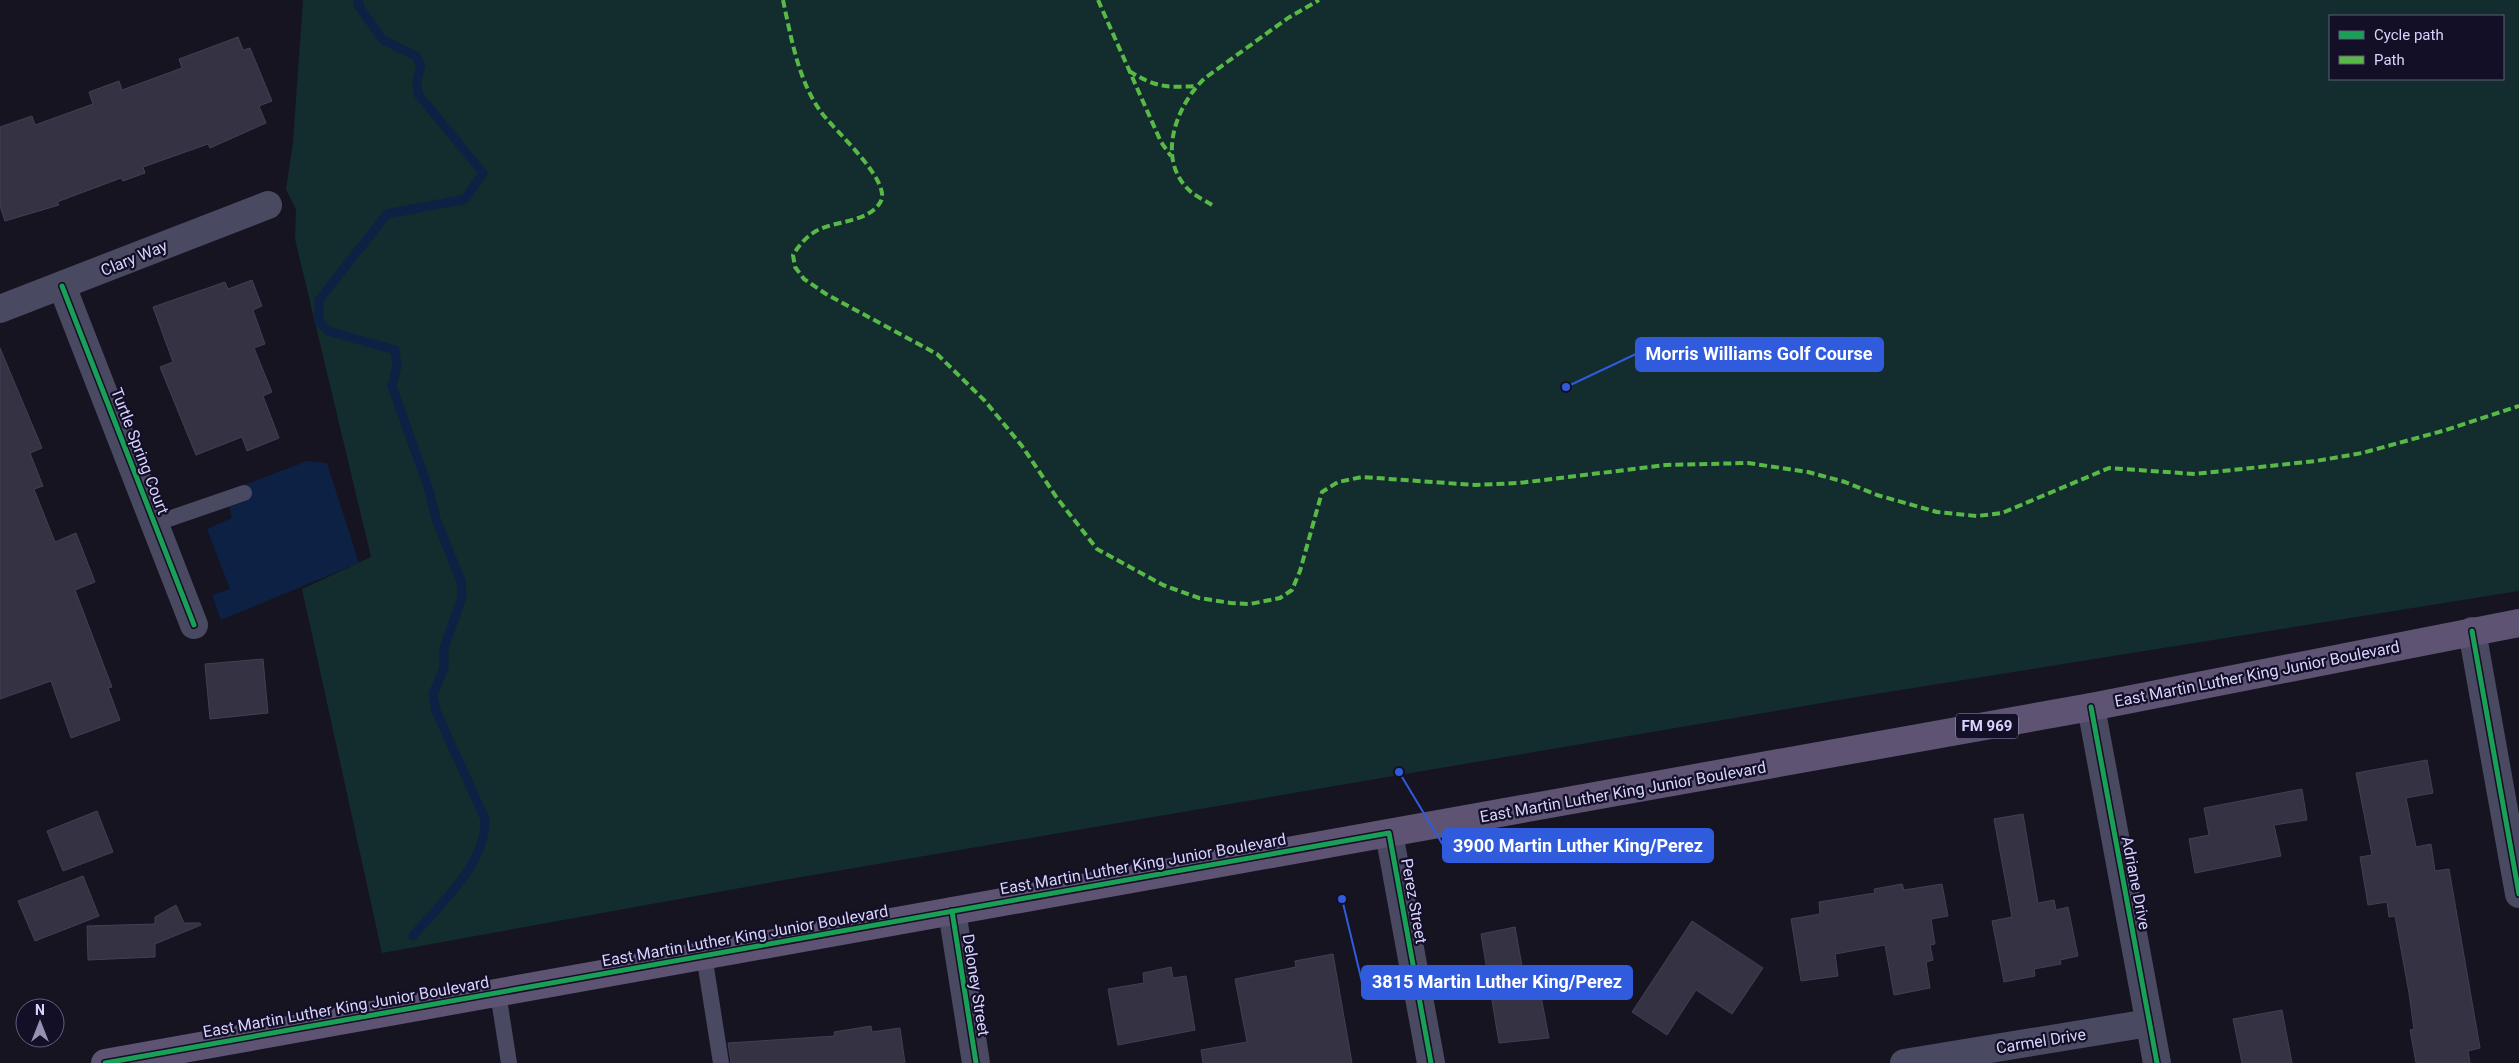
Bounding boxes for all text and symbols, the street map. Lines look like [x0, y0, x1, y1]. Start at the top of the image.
legend [2329, 15, 2504, 80]
text: Cycle path [2374, 26, 2444, 44]
text: Path [2374, 51, 2405, 69]
street label: Clary Way [98, 236, 171, 280]
callout: Morris Williams Golf Course [1636, 338, 1883, 371]
text: Morris Williams Golf Course [1645, 343, 1873, 364]
street label: Turtle Spring Court [107, 385, 173, 517]
street label: East Martin Luther King Junior Boulevard [2113, 637, 2401, 711]
road number: FM 969 [1956, 714, 2018, 738]
street label: East Martin Luther King Junior Boulevard [1478, 757, 1768, 827]
street label: East Martin Luther King Junior Boulevard [998, 829, 1288, 899]
callout: 3900 Martin Luther King/Perez [1443, 829, 1713, 862]
text: 3900 Martin Luther King/Perez [1453, 835, 1703, 856]
street label: Adriane Drive [2118, 835, 2154, 931]
street label: Perez Street [1397, 857, 1431, 945]
street label: East Martin Luther King Junior Boulevard [600, 901, 890, 971]
street label: Deloney Street [959, 933, 993, 1037]
callout: 3815 Martin Luther King/Perez [1362, 966, 1632, 999]
text: 3815 Martin Luther King/Perez [1372, 971, 1622, 992]
street label: East Martin Luther King Junior Boulevard [201, 972, 491, 1042]
north arrow [15, 998, 65, 1048]
text: N [35, 1002, 45, 1018]
street label: Carmel Drive [1995, 1025, 2087, 1057]

